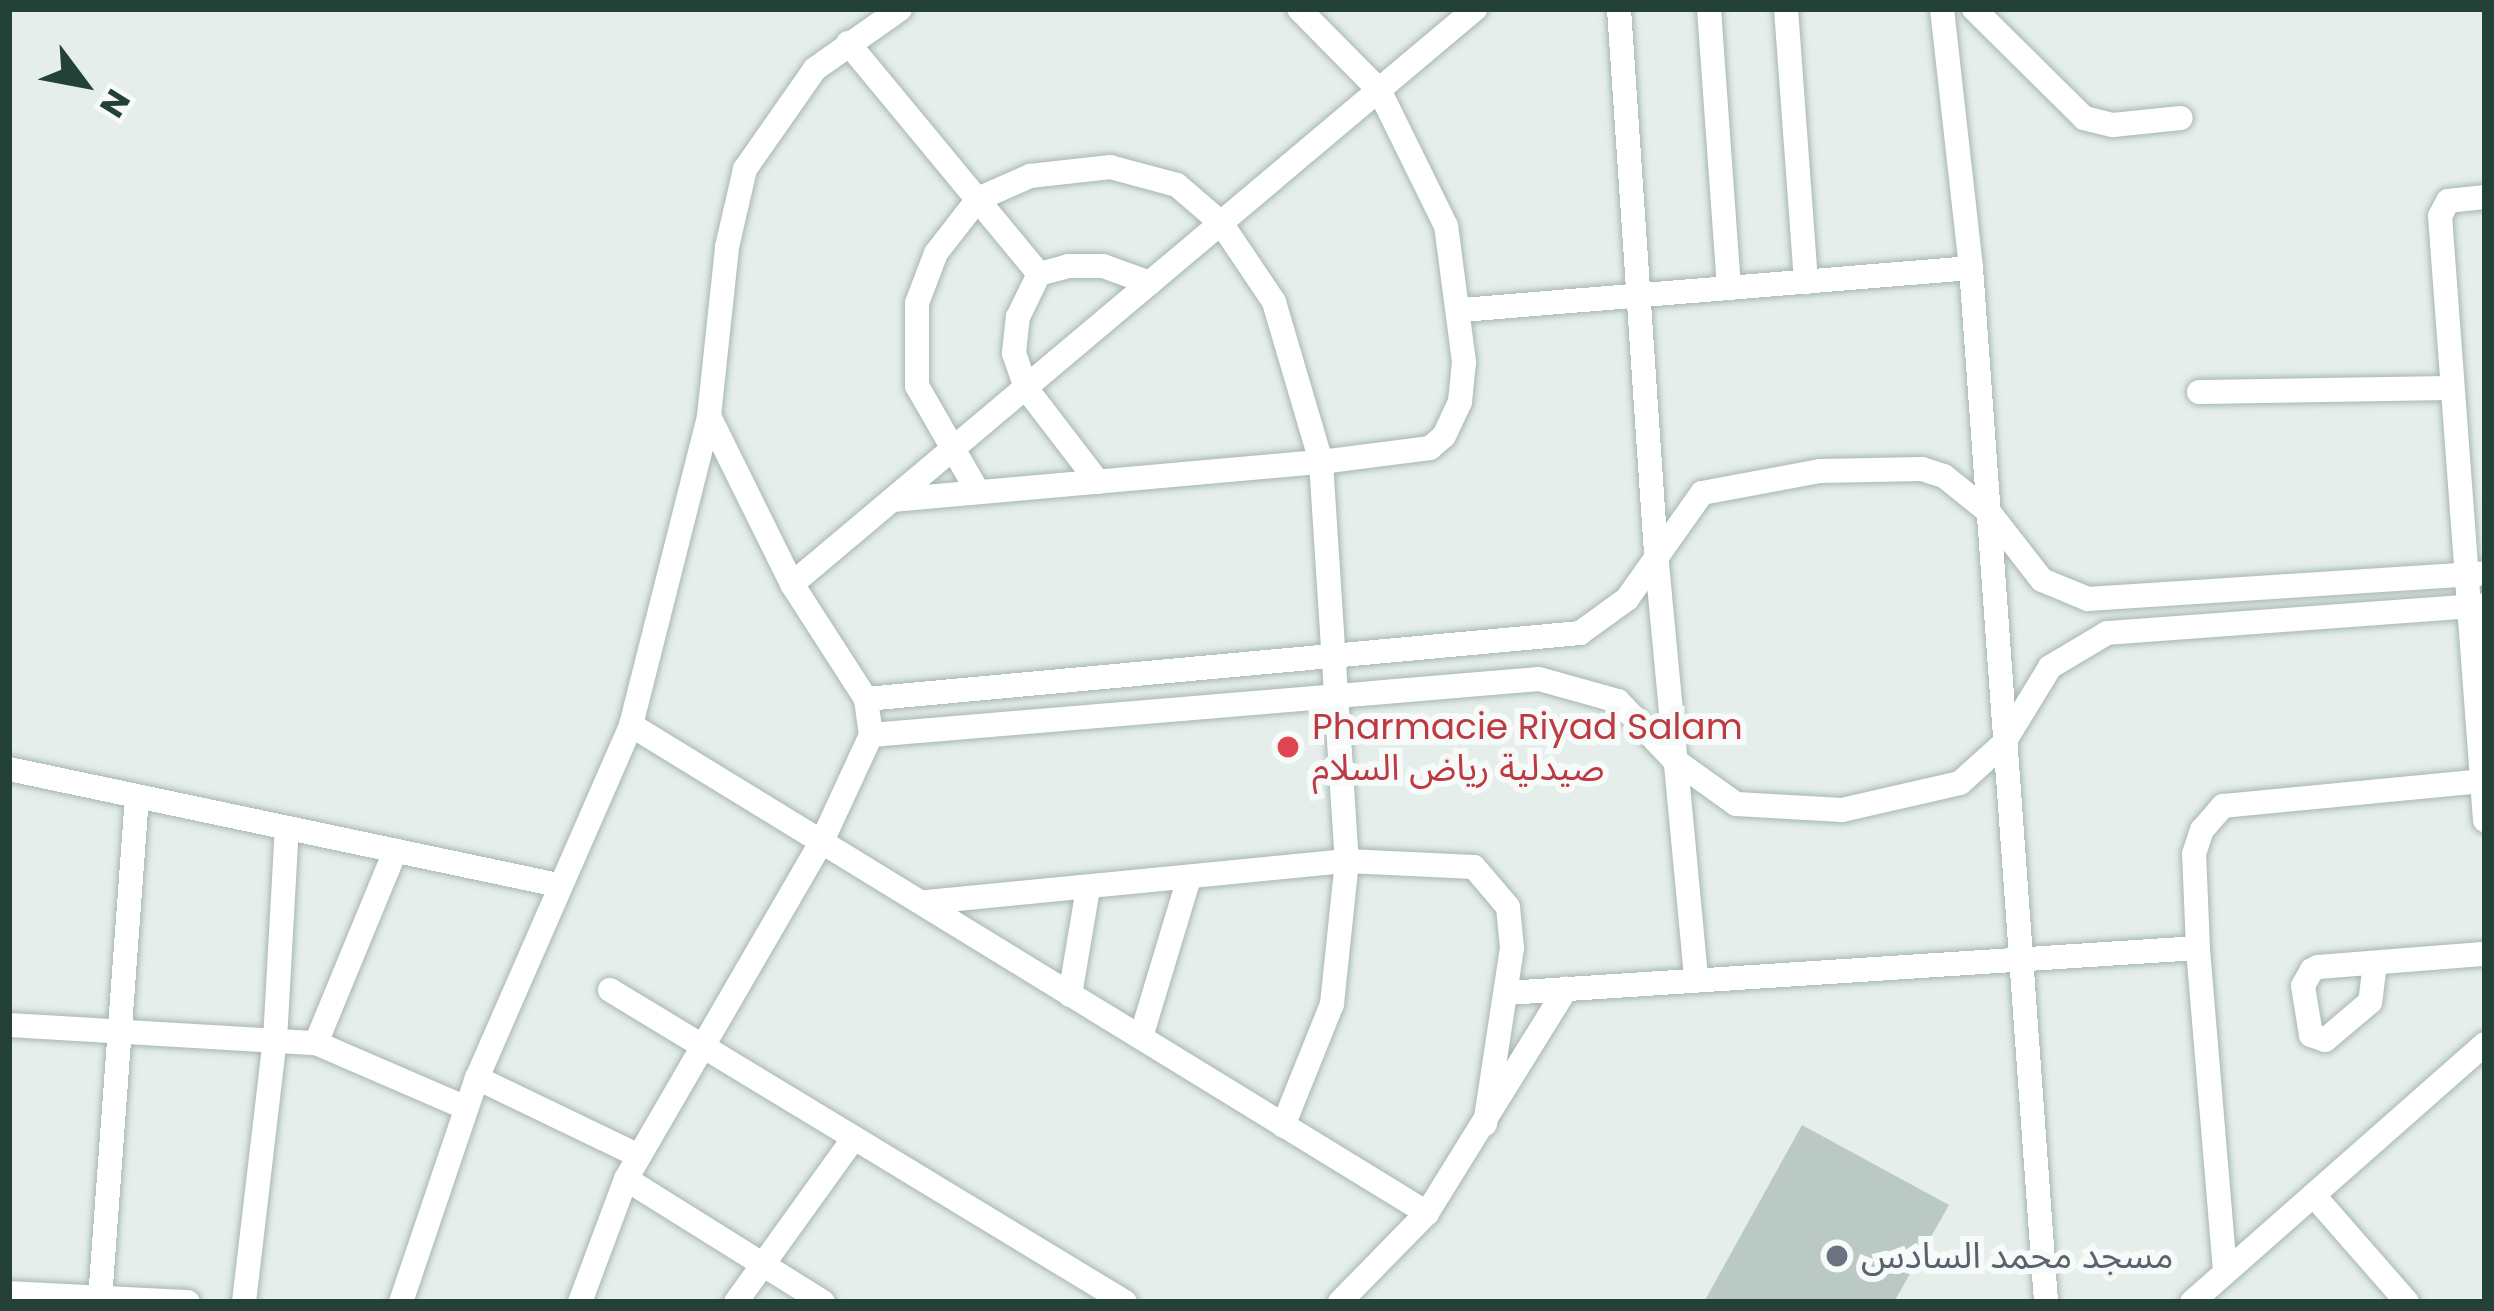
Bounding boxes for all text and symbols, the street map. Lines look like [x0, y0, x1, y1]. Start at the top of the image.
north arrow [24, 24, 144, 144]
text: N [88, 80, 141, 126]
place label: Pharmacie Riyad Salam صيدلية رياض السلام [1312, 704, 1743, 789]
marker: Pharmacie Riyad Salam صيدلية رياض السلام [1275, 734, 1301, 760]
place label: مسجد محمد السادس [1861, 1234, 2173, 1278]
marker: مسجد محمد السادس [1824, 1243, 1850, 1269]

